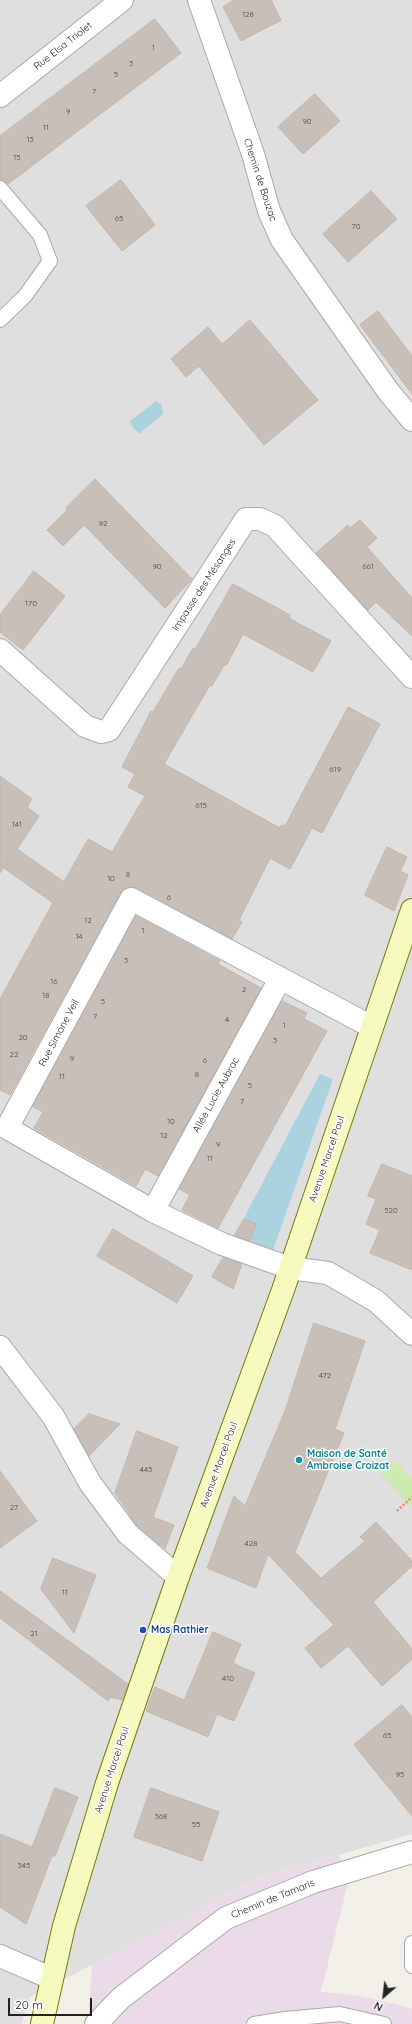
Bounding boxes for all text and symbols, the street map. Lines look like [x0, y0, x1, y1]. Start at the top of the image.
house number: 128 [242, 10, 254, 20]
street label: Rue Elsa Triolet [31, 19, 95, 73]
house number: 1 [152, 43, 154, 53]
house number: 3 [129, 59, 133, 69]
house number: 5 [114, 70, 118, 80]
house number: 7 [92, 87, 96, 97]
house number: 9 [66, 107, 70, 117]
house number: 90 [302, 117, 312, 127]
house number: 11 [43, 123, 49, 133]
house number: 13 [26, 135, 34, 145]
street label: Chemin de Bouzac [241, 137, 279, 223]
house number: 15 [13, 153, 21, 163]
house number: 65 [115, 214, 123, 224]
house number: 70 [352, 222, 360, 232]
house number: 92 [99, 519, 107, 529]
street label: Impasse des Mésanges [170, 537, 238, 633]
house number: 90 [152, 562, 162, 572]
house number: 661 [362, 562, 374, 572]
house number: 170 [25, 599, 37, 609]
house number: 619 [329, 765, 341, 775]
house number: 615 [195, 801, 207, 811]
house number: 141 [12, 820, 22, 830]
house number: 8 [126, 870, 130, 880]
house number: 10 [107, 874, 115, 884]
house number: 6 [167, 893, 171, 903]
house number: 12 [84, 916, 92, 926]
house number: 1 [142, 926, 144, 936]
house number: 14 [75, 932, 83, 942]
house number: 3 [124, 956, 128, 966]
house number: 16 [50, 977, 58, 987]
house number: 2 [242, 985, 246, 995]
house number: 18 [42, 991, 50, 1001]
street label: Rue Simone Veil [36, 997, 82, 1069]
house number: 5 [101, 997, 105, 1007]
house number: 7 [93, 1012, 97, 1022]
house number: 4 [225, 1015, 229, 1025]
house number: 1 [283, 1021, 285, 1031]
house number: 20 [18, 1033, 28, 1043]
house number: 3 [273, 1036, 277, 1046]
house number: 22 [10, 1050, 18, 1060]
house number: 9 [70, 1054, 74, 1064]
street label: Allée Lucie Aubrac [190, 1055, 242, 1135]
house number: 6 [203, 1056, 207, 1066]
house number: 8 [195, 1070, 199, 1080]
house number: 11 [59, 1072, 65, 1082]
house number: 5 [248, 1081, 252, 1091]
house number: 7 [240, 1097, 244, 1107]
street label: Avenue Marcel Paul [307, 1114, 347, 1204]
house number: 10 [167, 1117, 175, 1127]
house number: 12 [160, 1131, 168, 1141]
house number: 9 [216, 1140, 220, 1150]
house number: 11 [207, 1154, 213, 1164]
house number: 520 [384, 1206, 398, 1216]
house number: 472 [319, 1371, 331, 1381]
street label: Avenue Marcel Paul [198, 1420, 240, 1510]
place label: Maison de Santé Ambroise Croizat [307, 1448, 389, 1472]
marker: Maison de Santé Ambroise Croizat [294, 1455, 304, 1465]
house number: 443 [140, 1465, 152, 1475]
house number: 27 [10, 1503, 18, 1513]
house number: 428 [245, 1539, 257, 1549]
house number: 11 [62, 1588, 68, 1598]
place label: Mas Rathier [151, 1624, 209, 1636]
marker: Mas Rathier [138, 1625, 148, 1635]
house number: 21 [30, 1629, 38, 1639]
house number: 410 [222, 1674, 234, 1684]
street label: Avenue Marcel Paul [92, 1725, 132, 1815]
house number: 65 [383, 1731, 391, 1741]
house number: 95 [396, 1770, 404, 1780]
house number: 368 [155, 1812, 167, 1822]
house number: 55 [192, 1820, 200, 1830]
house number: 345 [18, 1861, 30, 1871]
street label: Chemin de Tamaris [229, 1877, 317, 1921]
north arrow [364, 1976, 404, 2016]
scale bar [10, 1990, 94, 2016]
text: 20 m [15, 1997, 43, 2012]
text: N [372, 1999, 385, 2015]

